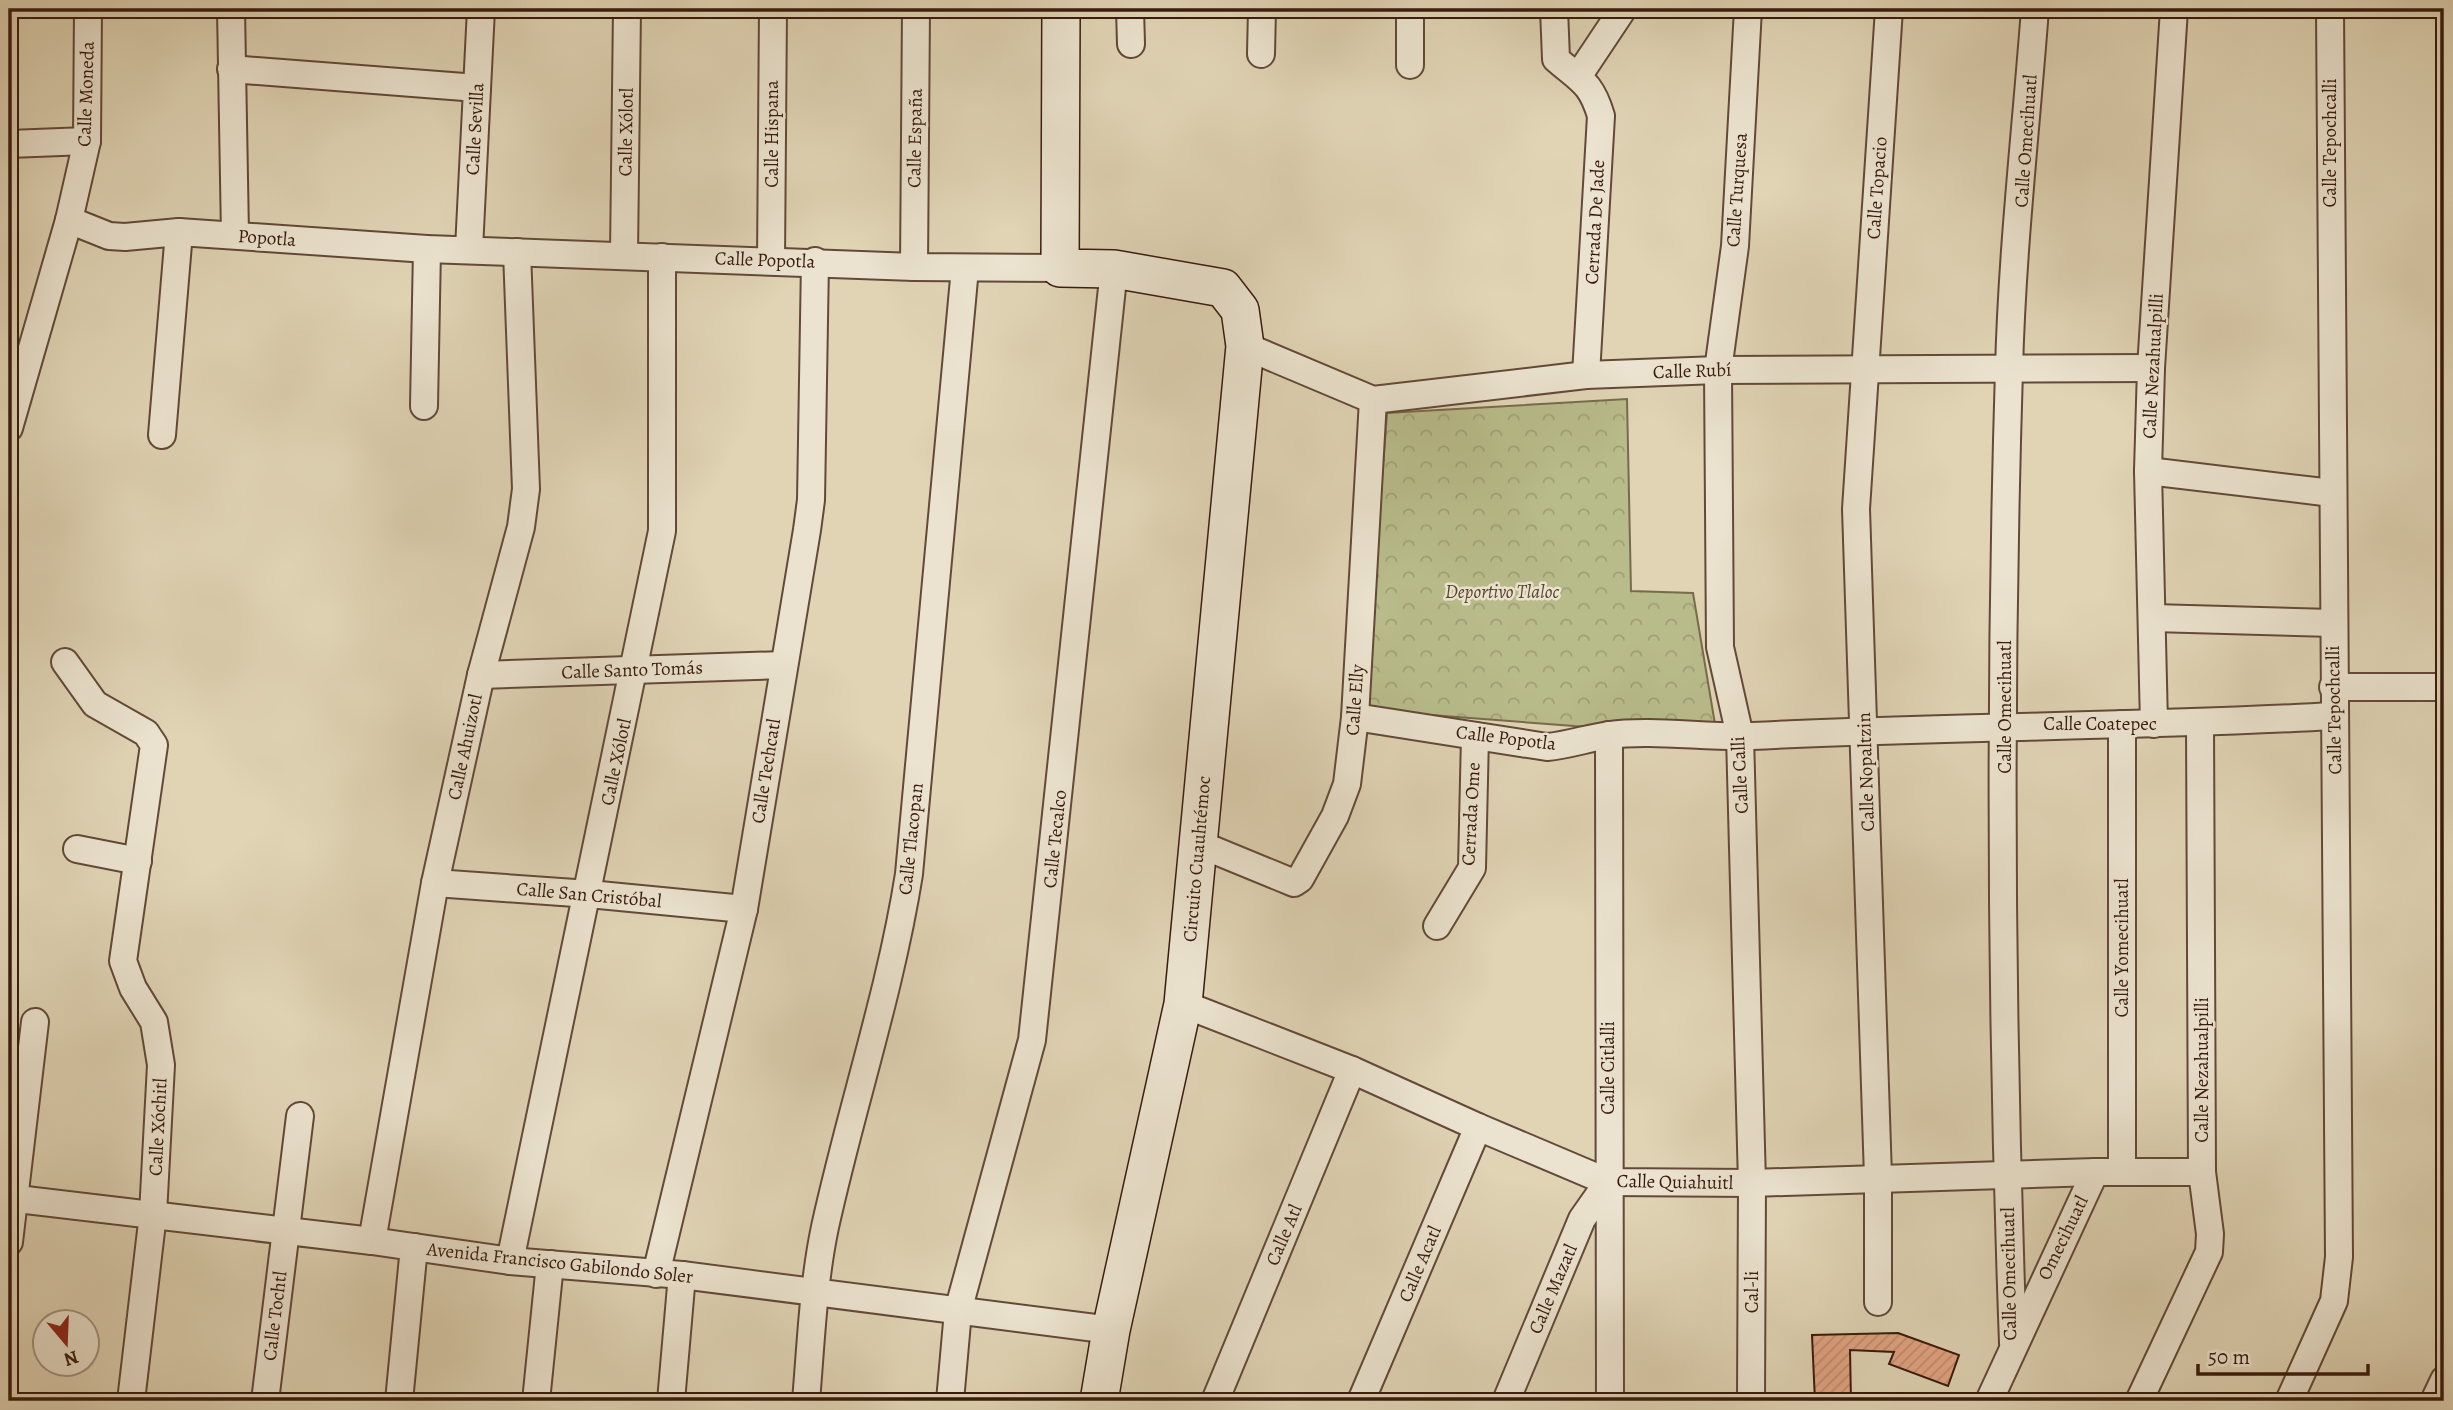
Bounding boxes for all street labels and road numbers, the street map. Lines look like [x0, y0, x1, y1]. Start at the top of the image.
street label: Calle Moneda [71, 41, 101, 147]
street label: Calle Omecihuatl [2008, 73, 2044, 208]
street label: Calle Tepochcalli [2317, 78, 2343, 208]
street label: Calle Hispana [759, 80, 785, 188]
street label: Calle Sevilla [460, 82, 490, 176]
street label: Calle Xólotl [612, 87, 640, 177]
street label: Calle España [901, 88, 929, 188]
street label: Calle Turquesa [1720, 132, 1754, 248]
street label: Calle Topacio [1860, 136, 1894, 240]
street label: Cerrada De Jade [1579, 159, 1611, 285]
street label: Popotla [237, 223, 297, 253]
street label: Calle Popotla [714, 245, 816, 275]
street label: Calle Nezahualpilli [2136, 293, 2170, 439]
street label: Calle Rubí [1652, 357, 1732, 385]
street label: Calle Omecihuatl [1992, 640, 2018, 774]
street label: Calle Tepochcalli [2320, 645, 2348, 775]
street label: Calle Santo Tomás [561, 655, 703, 685]
street label: Calle Elly [1340, 663, 1370, 736]
street label: Calle Ahuizotl [441, 691, 489, 802]
street label: Calle Coatepec [2043, 711, 2157, 737]
street label: Calle Nopaltzin [1851, 712, 1881, 832]
street label: Calle Xólotl [594, 716, 638, 808]
street label: Calle Techcatl [745, 716, 787, 825]
street label: Calle Popotla [1454, 719, 1558, 757]
street label: Calle Calli [1725, 736, 1755, 814]
street label: Cerrada Ome [1455, 762, 1487, 866]
street label: Circuito Cuauhtémoc [1177, 775, 1217, 943]
street label: Calle Tlacopan [892, 782, 930, 896]
street label: Calle Tecalco [1037, 789, 1073, 889]
street label: Calle San Cristóbal [515, 876, 663, 914]
street label: Calle Yomecihuatl [2109, 878, 2135, 1018]
street label: Calle Nezahualpilli [2189, 997, 2215, 1143]
street label: Calle Citlalli [1595, 1021, 1621, 1115]
street label: Calle Xóchitl [142, 1077, 174, 1177]
street label: Calle Quiahuitl [1616, 1168, 1734, 1196]
street label: Omecihuatl [2031, 1191, 2095, 1285]
street label: Calle Atl [1259, 1200, 1309, 1270]
street label: Calle Omecihuatl [1995, 1207, 2023, 1341]
street label: Calle Acatl [1392, 1221, 1448, 1306]
street label: Avenida Francisco Gabilondo Soler [425, 1236, 694, 1290]
street label: Calle Mazatl [1522, 1240, 1584, 1338]
street label: Calle Tochtl [257, 1269, 293, 1362]
street label: Cal-li [1739, 1271, 1765, 1313]

